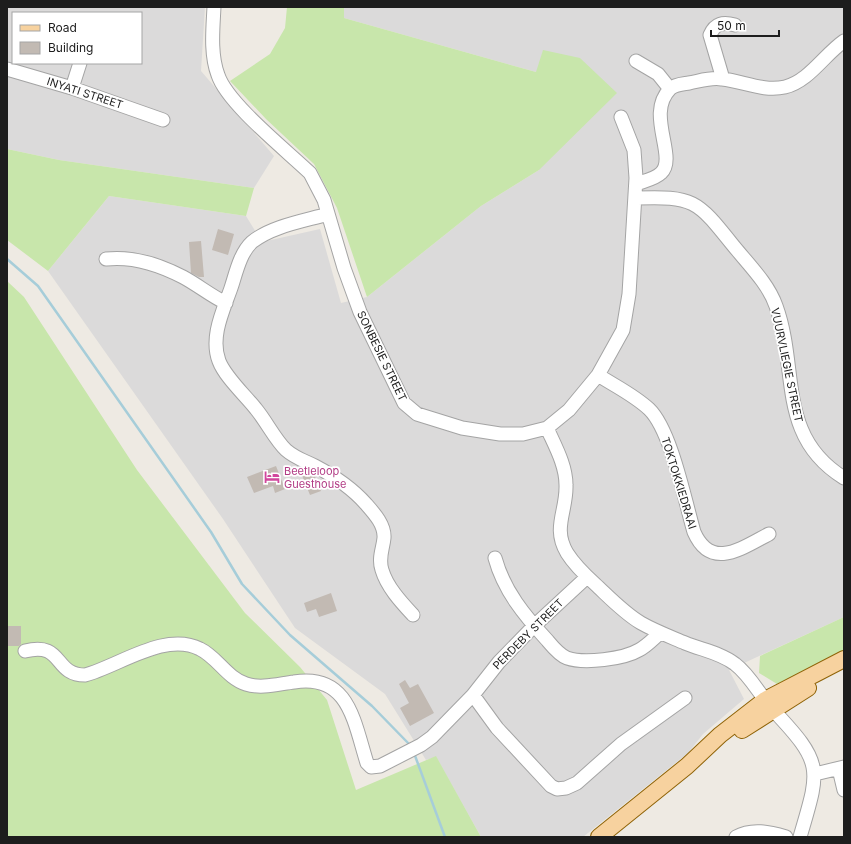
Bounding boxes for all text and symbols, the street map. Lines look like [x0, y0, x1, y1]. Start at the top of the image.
legend [12, 12, 142, 64]
scale bar [711, 12, 779, 38]
text: 50 m [717, 18, 746, 33]
text: Road [48, 20, 77, 35]
text: Building [48, 40, 93, 55]
street label: INYATI STREET [45, 74, 125, 112]
street label: VUURVLIEGIE STREET [768, 306, 806, 424]
street label: SONBESIE STREET [354, 309, 410, 403]
street label: TOKTOKKIEDRAAI [658, 435, 700, 531]
place label: Beetleloop Guesthouse [284, 464, 346, 491]
hotel icon: Beetleloop Guesthouse [263, 468, 281, 486]
street label: PERDEBY STREET [490, 596, 566, 672]

